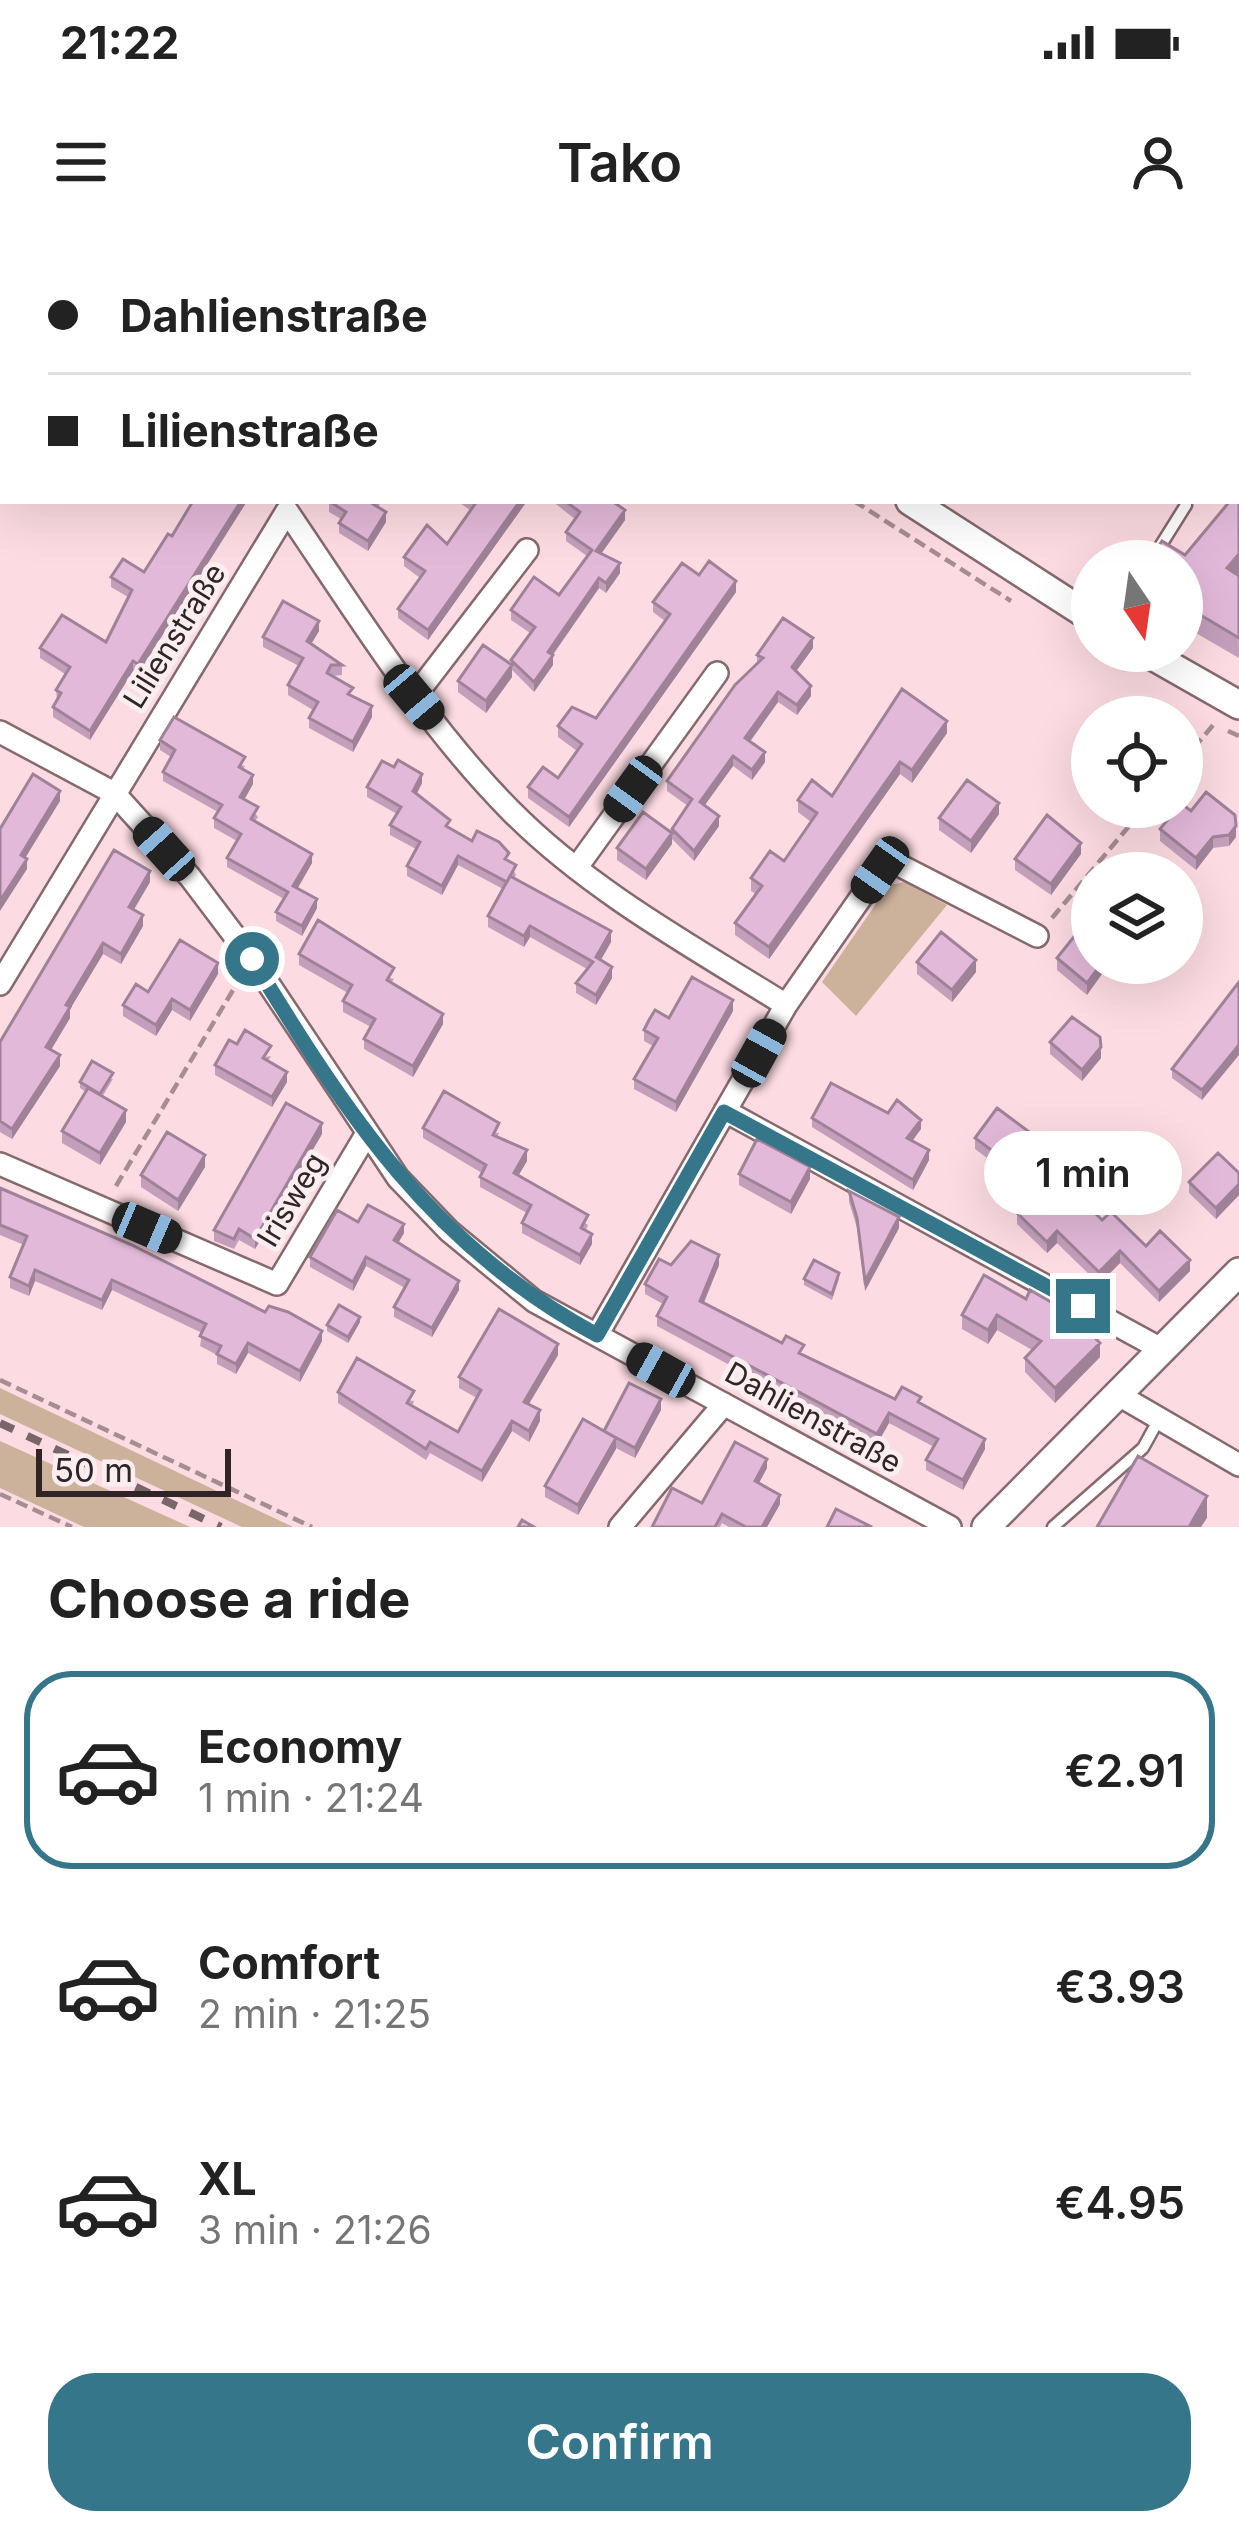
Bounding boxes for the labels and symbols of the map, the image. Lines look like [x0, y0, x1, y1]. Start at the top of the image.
north arrow [1071, 540, 1203, 672]
street label: Lilienstraße [115, 556, 233, 714]
car [377, 658, 451, 736]
car [597, 749, 669, 829]
car [127, 810, 201, 888]
car [845, 830, 915, 910]
route start [225, 932, 279, 986]
car [726, 1013, 792, 1093]
callout: 1 min [984, 1132, 1182, 1216]
street label: Irisweg [249, 1146, 333, 1253]
car [107, 1197, 187, 1259]
route end [1056, 1279, 1110, 1333]
car [621, 1337, 701, 1403]
street label: Dahlienstraße [719, 1354, 908, 1480]
scale bar [36, 1443, 231, 1496]

